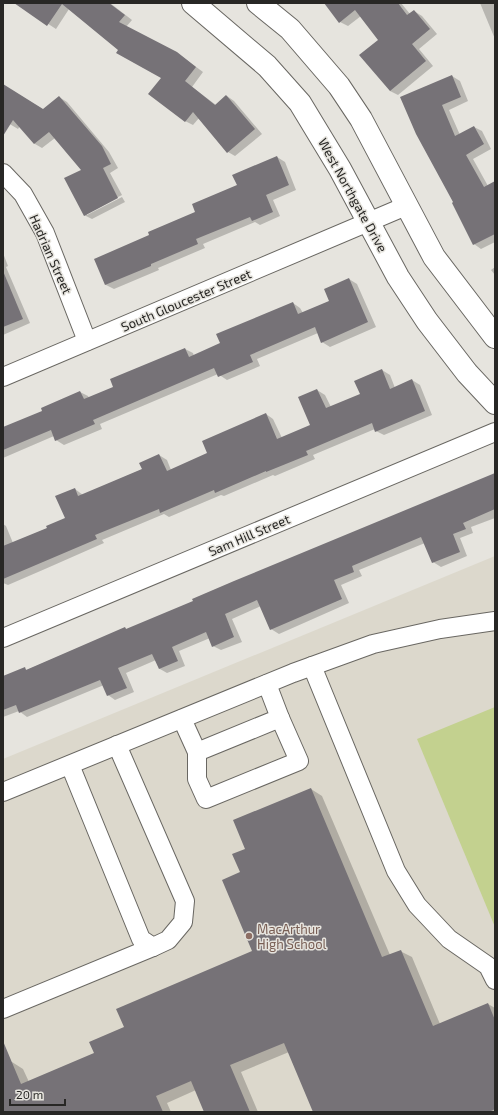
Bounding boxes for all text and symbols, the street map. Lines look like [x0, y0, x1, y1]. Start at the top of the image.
street label: West Northgate Drive [315, 135, 391, 255]
street label: Hadrian Street [26, 212, 76, 296]
street label: South Gloucester Street [118, 265, 254, 335]
street label: Sam Hill Street [206, 511, 292, 559]
place label: MacArthur High School [257, 921, 327, 952]
marker: MacArthur High School [244, 931, 254, 941]
scale bar [10, 1081, 65, 1107]
text: 20 m [16, 1087, 43, 1101]

